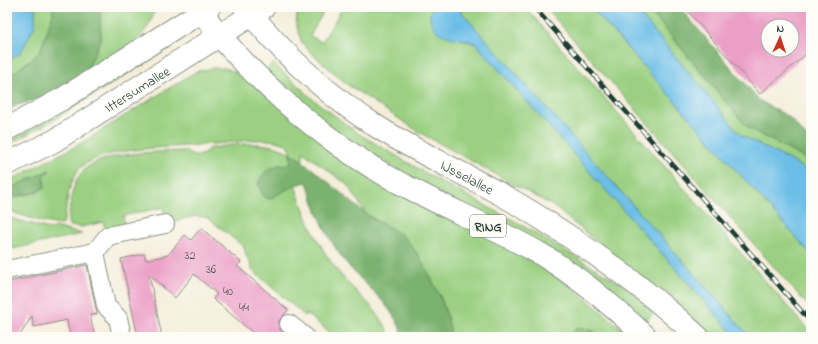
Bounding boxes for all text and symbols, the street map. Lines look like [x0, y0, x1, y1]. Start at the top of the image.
north arrow [760, 18, 800, 58]
text: N [776, 21, 785, 37]
street label: Ittersumallee [101, 61, 175, 119]
street label: IJsselallee [436, 155, 497, 202]
road number: RING [470, 215, 506, 237]
house number: 32 [185, 247, 195, 265]
house number: 36 [206, 261, 217, 279]
house number: 40 [223, 283, 233, 301]
house number: 44 [239, 299, 249, 317]

